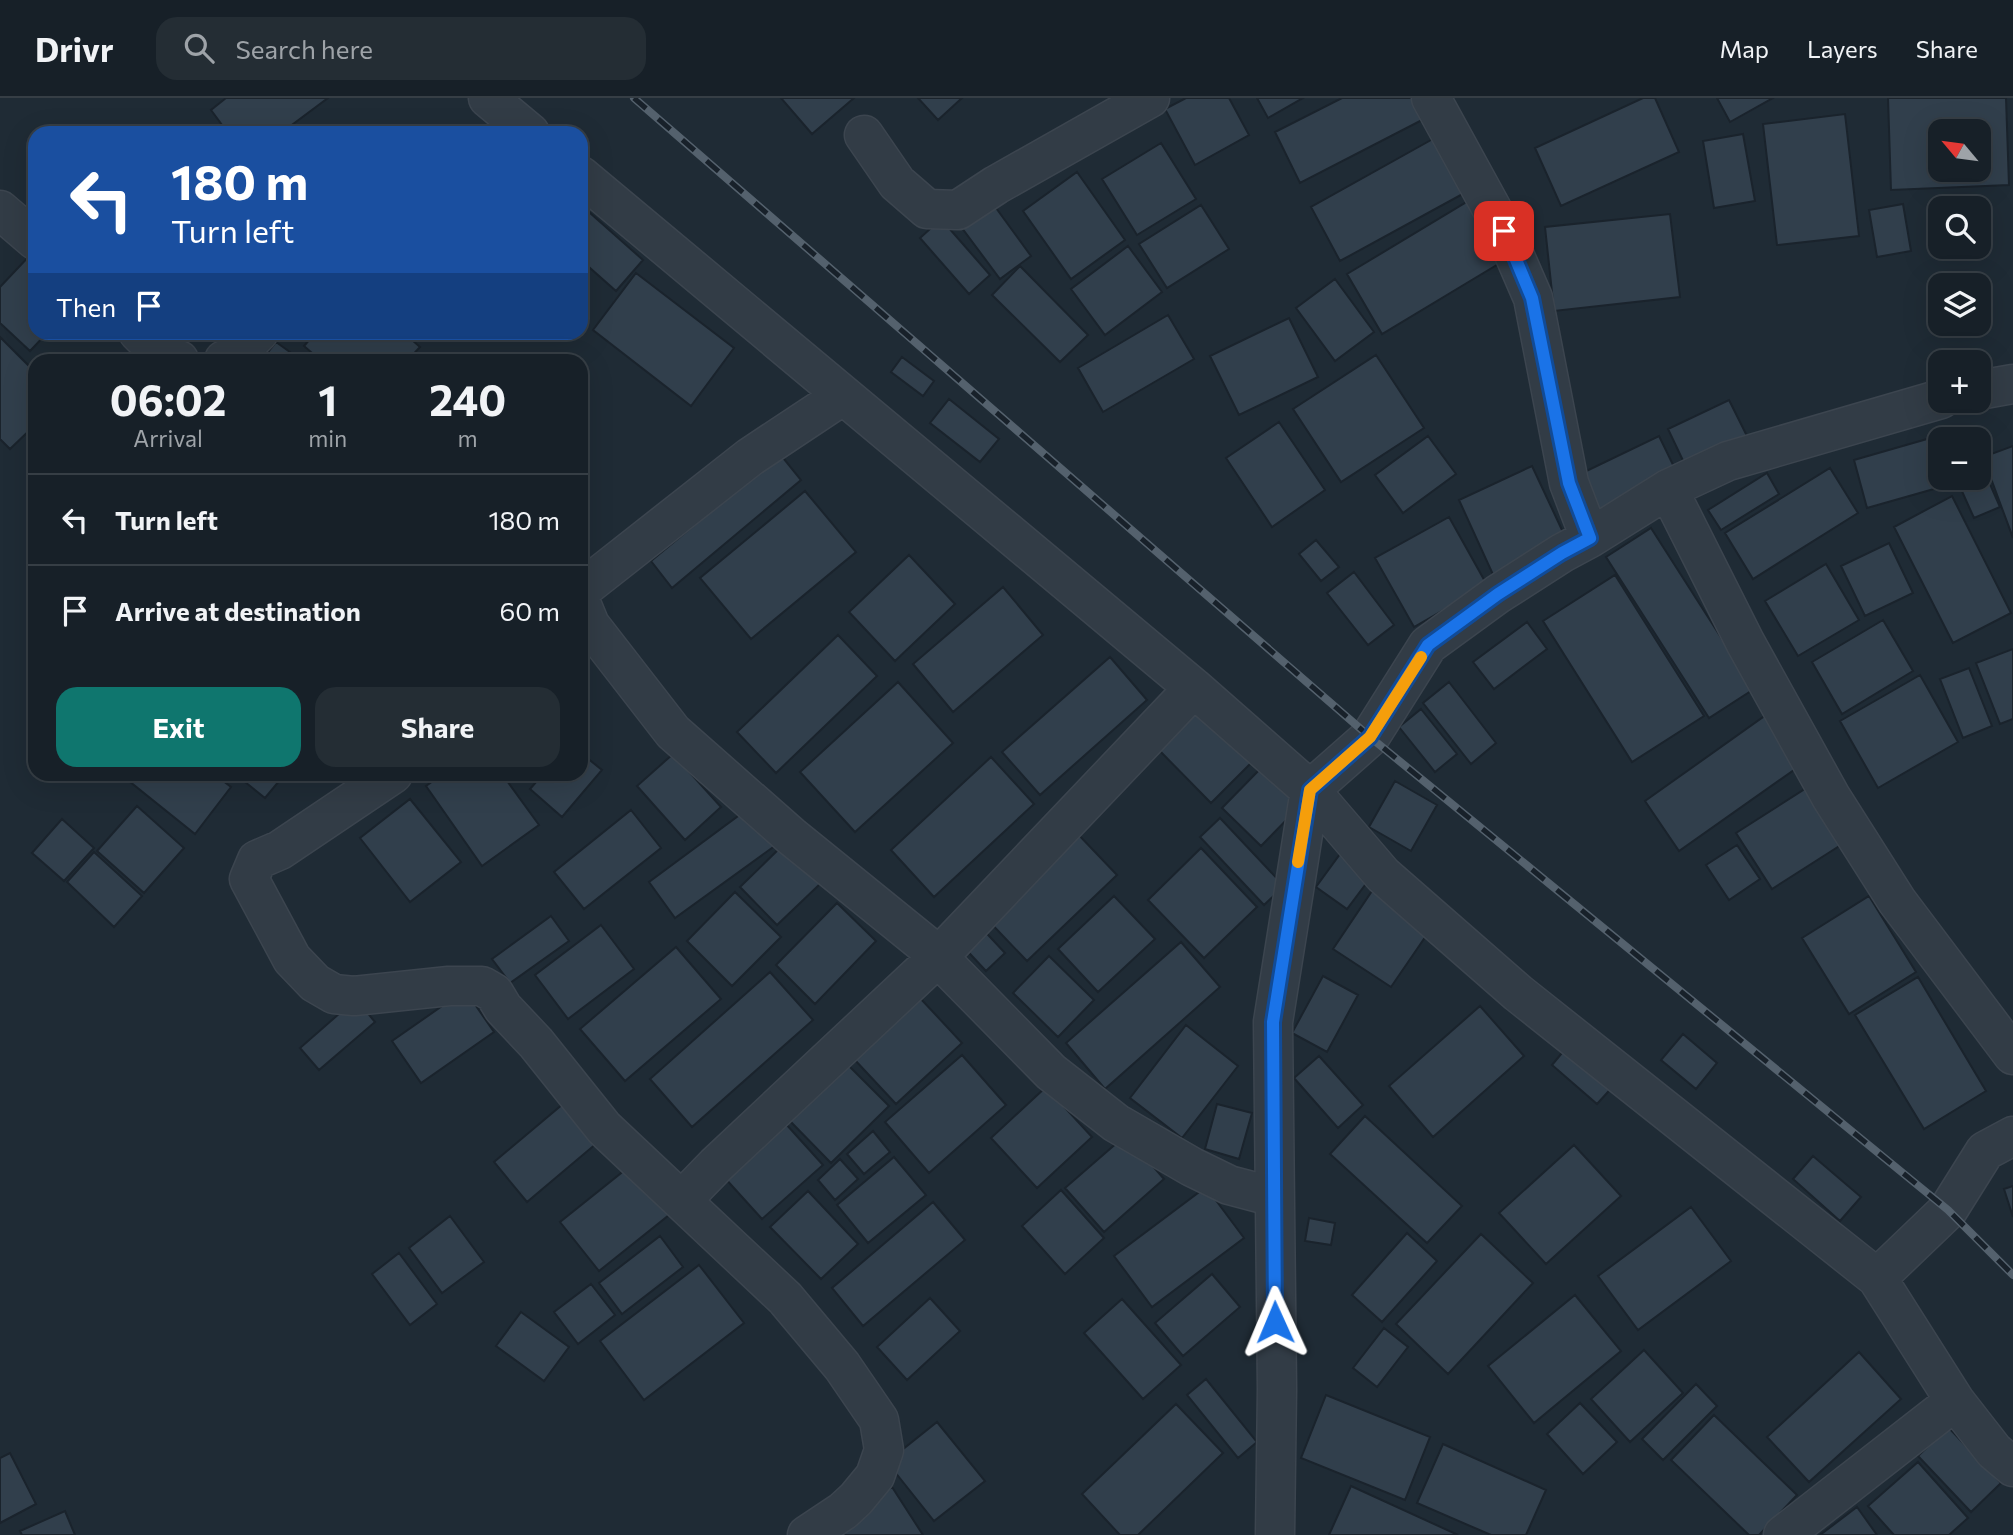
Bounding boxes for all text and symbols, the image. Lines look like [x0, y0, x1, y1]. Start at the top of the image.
search box [156, 17, 646, 80]
text: Drivr [35, 28, 114, 69]
icon: search [180, 29, 218, 67]
text: Search here [236, 33, 373, 64]
text: Map [1720, 34, 1769, 63]
text: Layers [1807, 34, 1878, 63]
text: Share [1916, 34, 1978, 63]
north arrow [1928, 119, 1992, 182]
map controls [1928, 119, 1991, 490]
text: 180 m [171, 150, 308, 210]
icon: left [56, 154, 147, 245]
button: search [1928, 196, 1991, 259]
pin [1474, 201, 1534, 261]
text: Turn left [171, 210, 295, 250]
icon: arrive [1485, 212, 1523, 250]
button: layers [1928, 273, 1991, 336]
icon: arrive [130, 287, 168, 325]
text: Then [56, 291, 116, 322]
button: + [1928, 350, 1991, 413]
text: 06:02 [110, 373, 226, 425]
text: 1 [318, 373, 337, 425]
text: 240 [429, 373, 506, 425]
text: Arrival [133, 424, 203, 452]
text: min [308, 424, 347, 452]
text: m [458, 424, 478, 452]
button: − [1928, 427, 1991, 490]
icon: left [56, 501, 94, 539]
text: Turn left [115, 504, 218, 535]
text: 180 m [488, 504, 560, 535]
icon: arrive [56, 592, 94, 630]
text: Arrive at destination [115, 595, 361, 626]
text: 60 m [500, 595, 560, 626]
button: Exit [56, 687, 301, 767]
button: Share [315, 687, 560, 767]
position arrow [1238, 1285, 1312, 1359]

